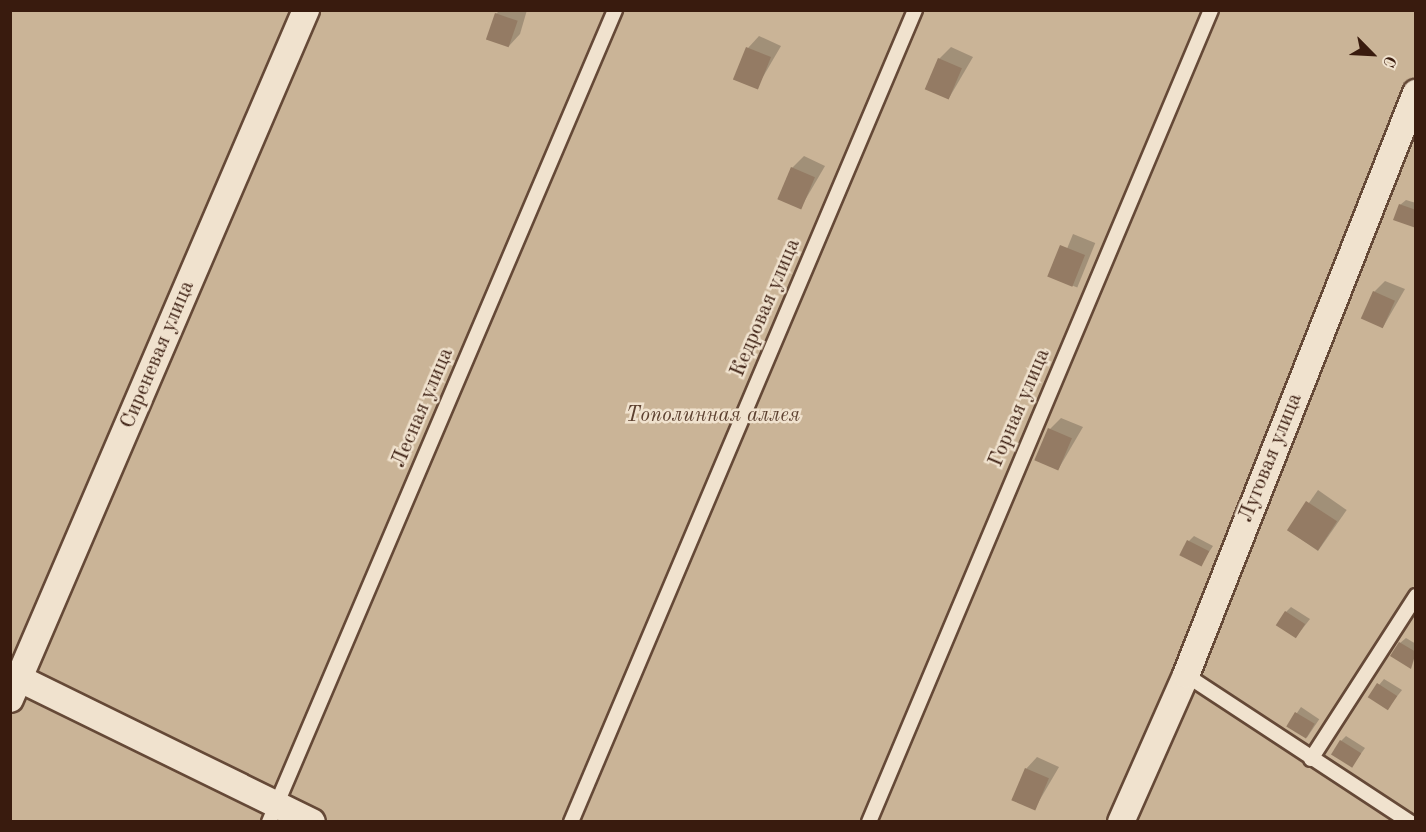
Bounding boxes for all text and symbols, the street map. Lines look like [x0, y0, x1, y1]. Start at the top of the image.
north arrow [1342, 24, 1402, 84]
text: С [1379, 53, 1398, 69]
street label: Кедровая улица [726, 235, 806, 381]
street label: Сиреневая улица [116, 277, 200, 433]
street label: Лесная улица [386, 344, 460, 472]
street label: Горная улица [984, 345, 1056, 471]
street label: Луговая улица [1234, 390, 1308, 526]
park label: Тополинная аллея [626, 403, 800, 429]

